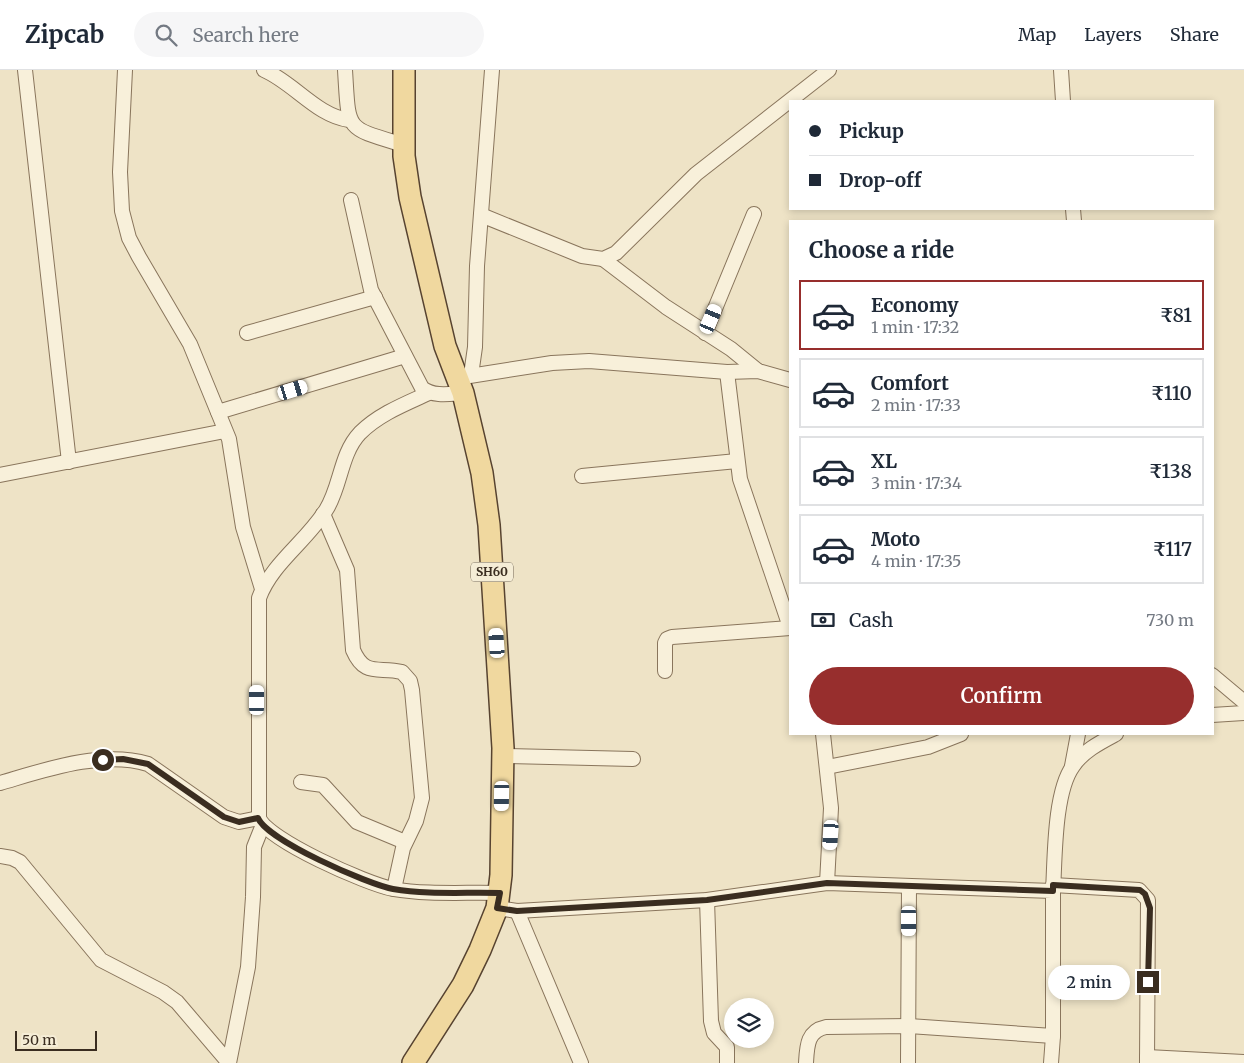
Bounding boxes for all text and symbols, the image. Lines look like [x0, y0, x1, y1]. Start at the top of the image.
search box [134, 12, 484, 57]
text: Zipcab [25, 19, 104, 50]
icon: search [152, 21, 180, 49]
text: Search here [192, 23, 299, 47]
text: Map [1018, 23, 1056, 46]
text: Layers [1084, 23, 1142, 46]
text: Share [1170, 23, 1219, 46]
text: Pickup [839, 119, 904, 143]
text: Drop-off [839, 168, 921, 192]
text: Choose a ride [809, 236, 954, 264]
icon: car [811, 293, 856, 338]
text: Economy [871, 293, 959, 317]
car [698, 302, 723, 336]
text: ₹81 [1160, 303, 1192, 327]
text: 1 min · 17:32 [871, 317, 959, 337]
icon: car [811, 371, 856, 416]
text: Comfort [871, 371, 949, 395]
car [276, 378, 309, 402]
text: ₹110 [1151, 381, 1192, 405]
text: 2 min · 17:33 [871, 395, 961, 415]
icon: car [811, 449, 856, 494]
text: XL [871, 449, 897, 473]
text: ₹138 [1149, 459, 1192, 483]
text: 3 min · 17:34 [871, 473, 962, 493]
icon: car [811, 527, 856, 572]
text: Moto [871, 527, 920, 551]
text: ₹117 [1153, 537, 1192, 561]
text: 4 min · 17:35 [871, 551, 961, 571]
road number: SH60 [471, 562, 513, 582]
icon: cash [809, 606, 837, 634]
text: Cash [849, 608, 893, 632]
text: 730 m [1146, 610, 1194, 630]
car [488, 628, 505, 658]
button: Confirm [809, 667, 1194, 725]
car [249, 685, 264, 715]
route start [92, 749, 114, 771]
car [494, 781, 509, 811]
car [822, 820, 839, 850]
car [901, 906, 916, 936]
callout: 2 min [1048, 964, 1130, 1000]
route end [1137, 971, 1159, 993]
text: 2 min [1066, 972, 1112, 992]
map controls [724, 998, 774, 1048]
button: layers [724, 998, 774, 1048]
scale bar [15, 1028, 98, 1051]
text: 50 m [22, 1031, 56, 1049]

